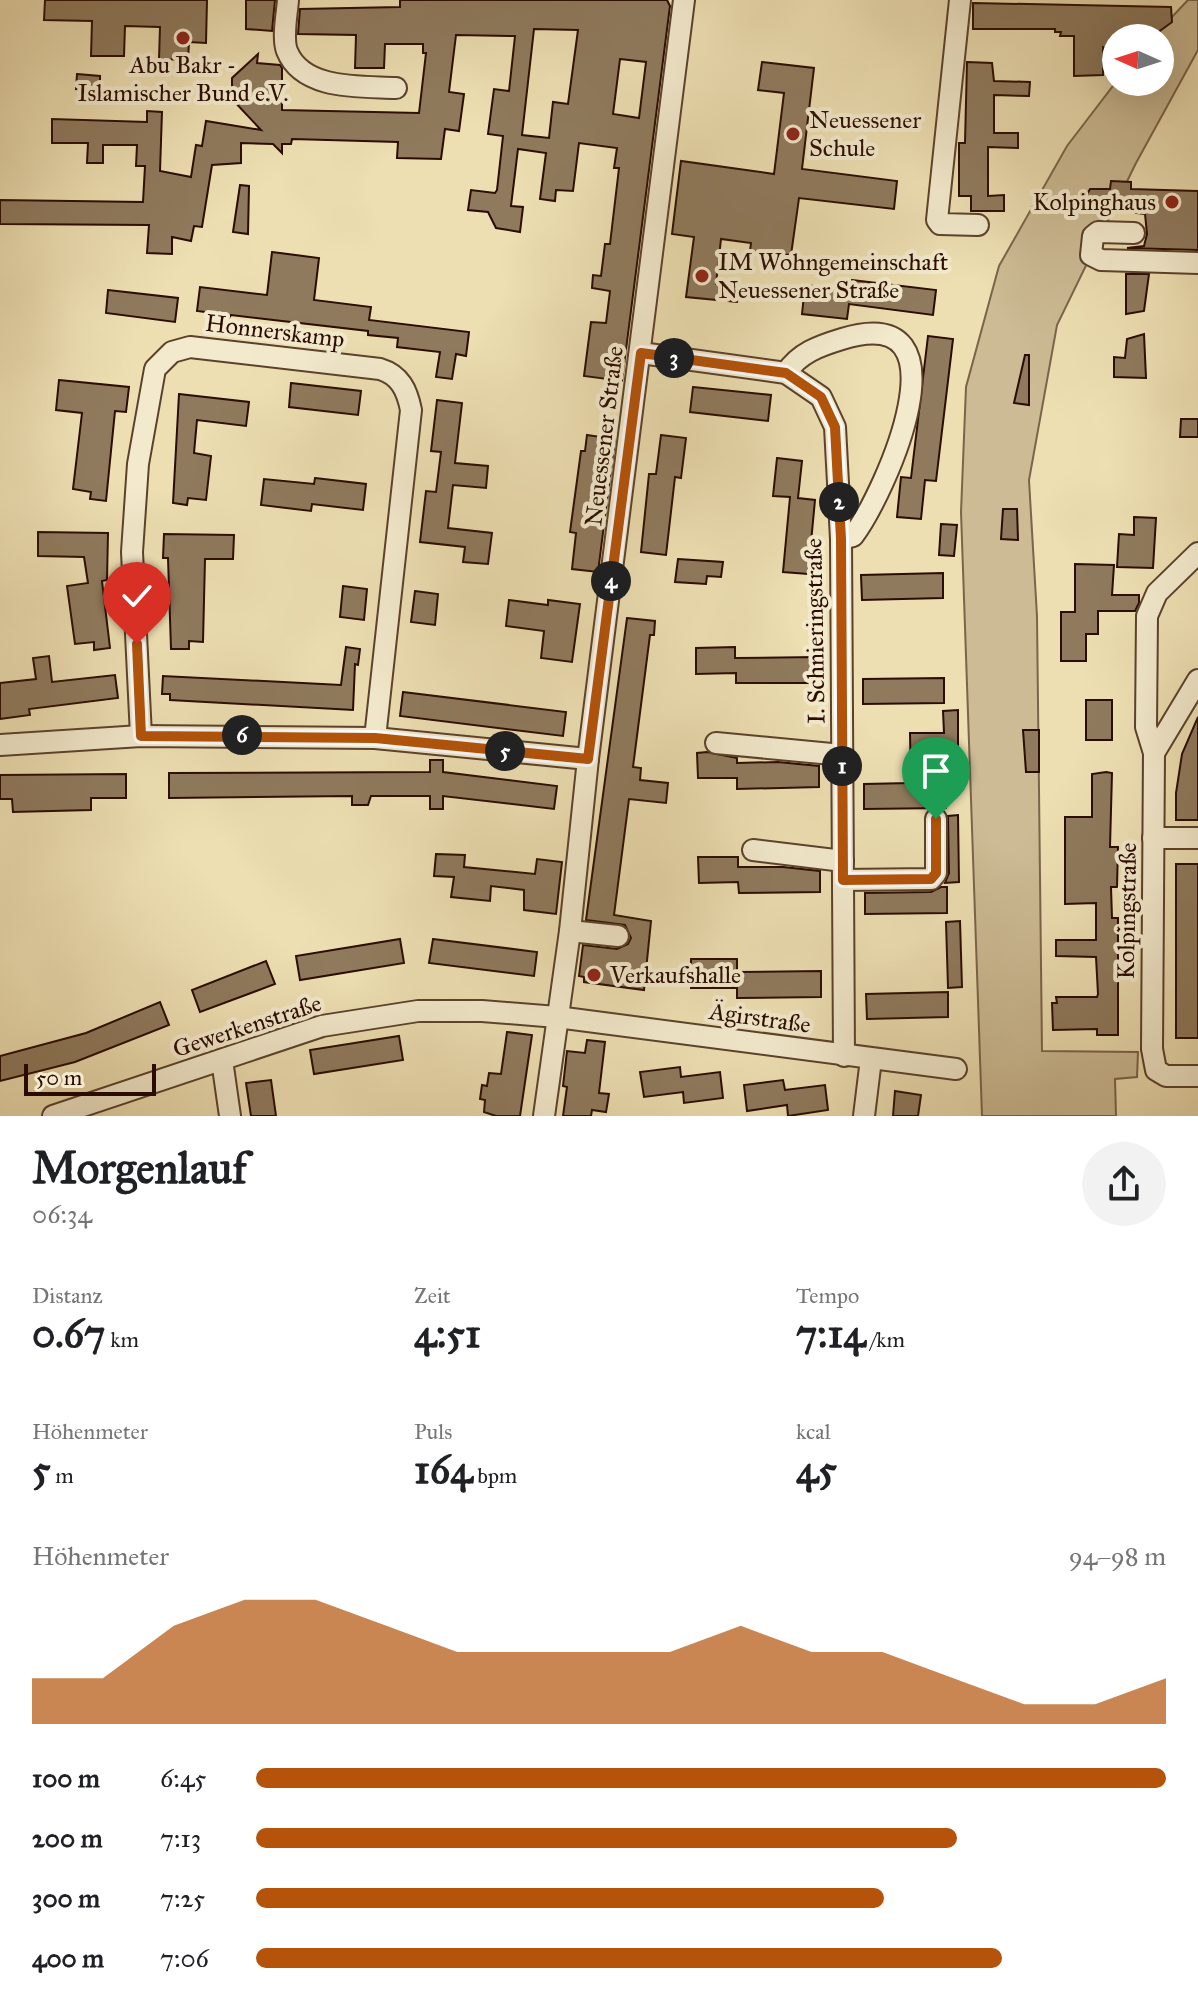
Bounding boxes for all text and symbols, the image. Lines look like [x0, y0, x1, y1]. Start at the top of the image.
north arrow [1102, 24, 1174, 96]
map controls [1102, 24, 1174, 96]
marker: Abu Bakr - Islamischer Bund e.V. [174, 29, 192, 47]
place label: Abu Bakr - Islamischer Bund e.V. [78, 50, 288, 108]
place label: Neuessener Schule [809, 105, 921, 163]
marker: Neuessener Schule [784, 125, 802, 143]
place label: Kolpinghaus [1033, 187, 1156, 217]
marker: Kolpinghaus [1163, 193, 1181, 211]
place label: IM Wohngemeinschaft Neuessener Straße [718, 247, 949, 305]
marker: IM Wohngemeinschaft Neuessener Straße [693, 267, 711, 285]
street label: Honnerskamp [204, 308, 346, 354]
pin: 3 [654, 338, 694, 378]
street label: Neuessener Straße [578, 344, 630, 528]
text: 3 [670, 344, 678, 371]
pin: 2 [819, 482, 859, 522]
text: 2 [834, 488, 844, 515]
street label: I. Schnieringstraße [798, 538, 832, 724]
pin: 4 [591, 561, 631, 601]
pin [103, 562, 171, 644]
text: 4 [605, 567, 617, 594]
icon: check [115, 574, 159, 618]
pin: 6 [222, 715, 262, 755]
text: 6 [236, 721, 248, 748]
pin: 5 [485, 731, 525, 771]
text: 5 [500, 737, 510, 764]
pin [902, 737, 970, 819]
pin: 1 [822, 746, 862, 786]
icon: arrive [914, 749, 958, 793]
text: 1 [838, 752, 846, 779]
street label: Kolpingstraße [1111, 842, 1143, 980]
place label: Verkaufshalle [609, 960, 741, 990]
marker: Verkaufshalle [585, 966, 603, 984]
street label: Gewerkenstraße [169, 988, 325, 1064]
street label: Ägirstraße [707, 996, 812, 1040]
scale bar [24, 1060, 156, 1096]
text: 50 m [36, 1064, 82, 1091]
text: Morgenlauf [32, 1141, 247, 1195]
button: share [1082, 1142, 1166, 1226]
text: 06:34 [32, 1198, 92, 1230]
text: Distanz [32, 1282, 103, 1309]
text: Zeit [414, 1282, 451, 1309]
text: Tempo [796, 1282, 859, 1309]
text: 0.67 [32, 1309, 105, 1358]
text: 4:51 [414, 1309, 481, 1358]
text: 7:14 [796, 1309, 866, 1358]
text: km [105, 1326, 139, 1353]
text: /km [866, 1326, 905, 1353]
text: Höhenmeter [32, 1418, 148, 1445]
text: Puls [414, 1418, 452, 1445]
text: kcal [796, 1418, 831, 1445]
text: 5 [32, 1445, 51, 1494]
text: 164 [414, 1445, 472, 1494]
text: 45 [796, 1445, 837, 1494]
text: m [51, 1462, 74, 1489]
text: bpm [472, 1462, 517, 1489]
text: Höhenmeter [32, 1540, 169, 1572]
text: 94–98 m [1069, 1540, 1166, 1572]
text: 100 m [32, 1762, 100, 1794]
text: 6:45 [160, 1762, 206, 1794]
text: 200 m [32, 1822, 103, 1854]
text: 7:13 [160, 1822, 201, 1854]
text: 300 m [32, 1882, 100, 1914]
text: 7:25 [160, 1882, 205, 1914]
text: 400 m [32, 1942, 104, 1974]
text: 7:06 [160, 1942, 209, 1974]

